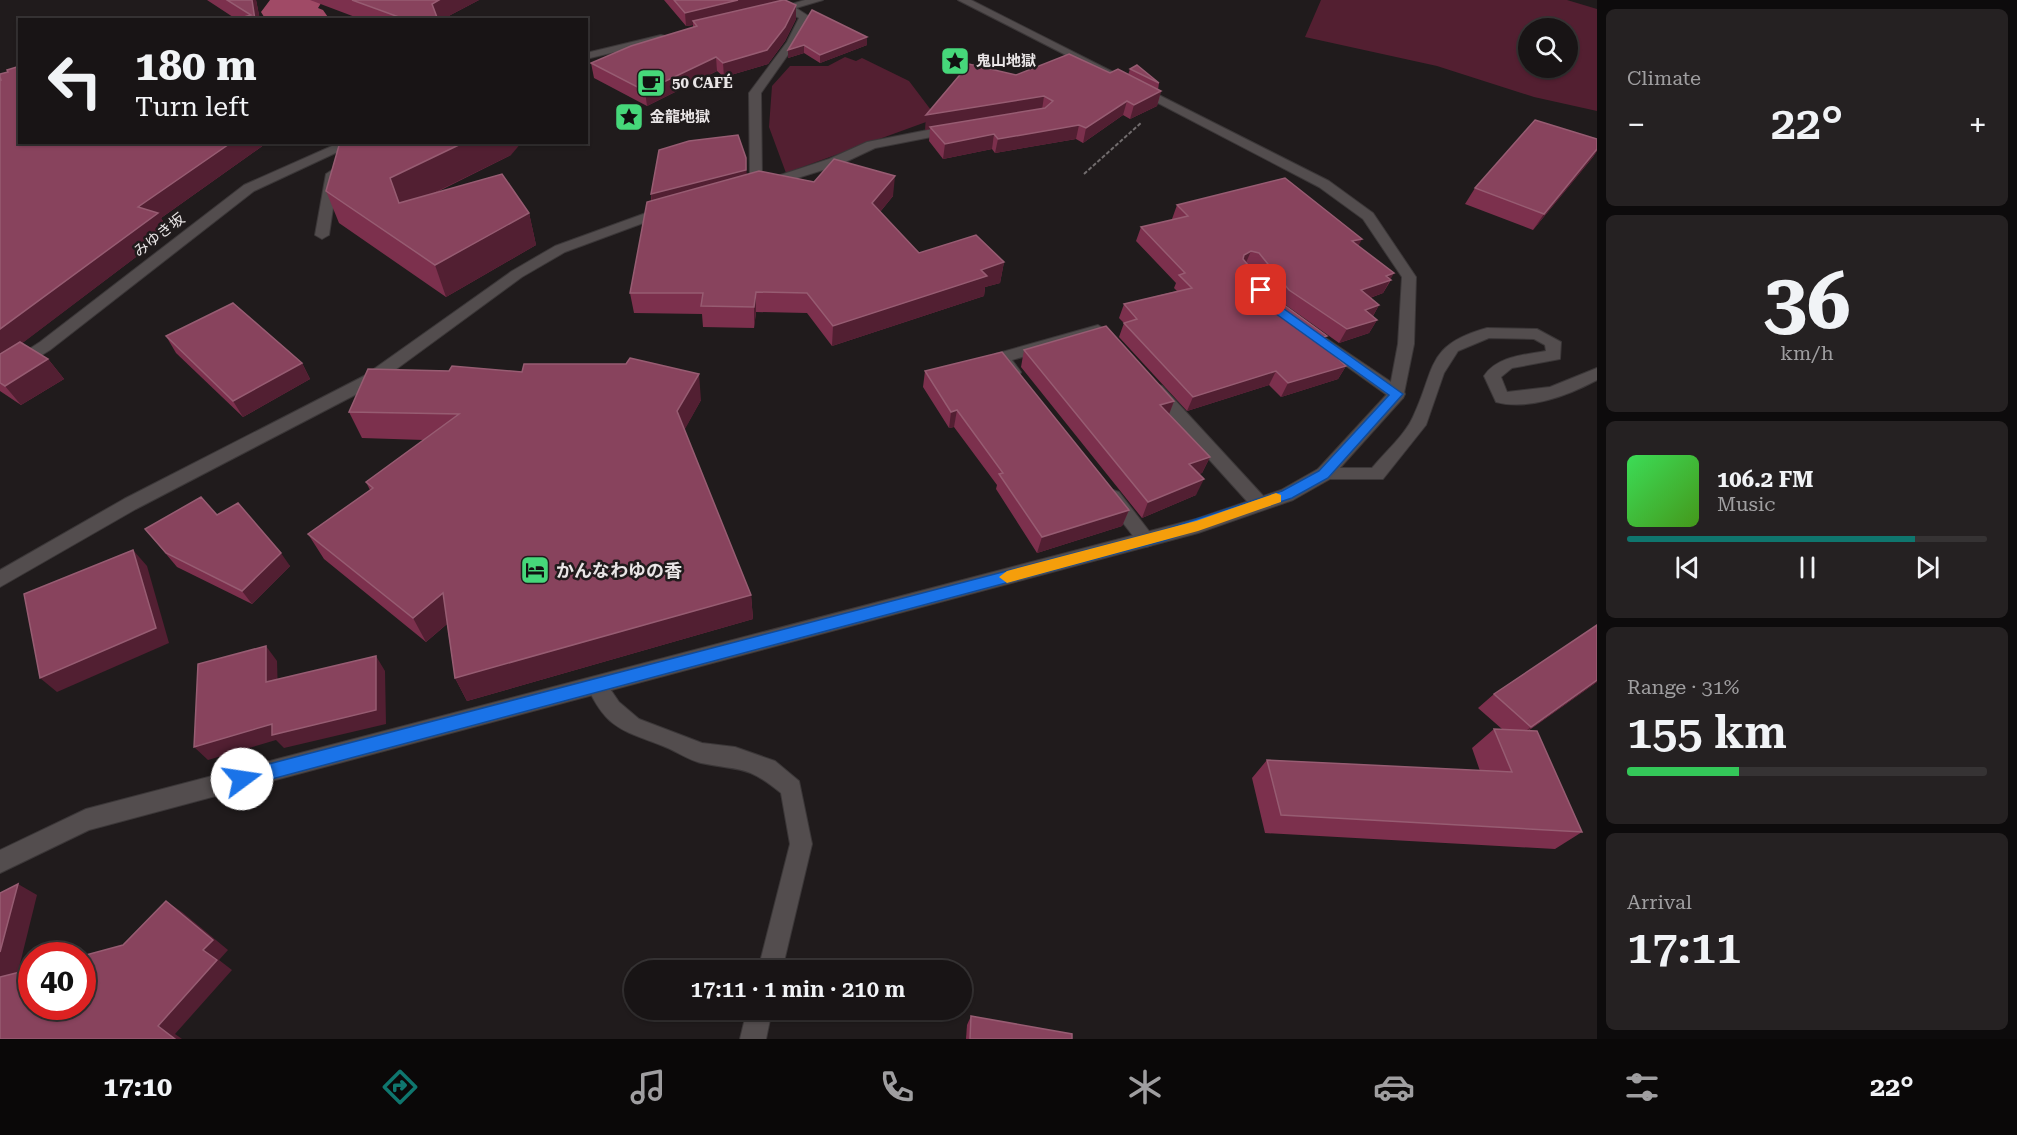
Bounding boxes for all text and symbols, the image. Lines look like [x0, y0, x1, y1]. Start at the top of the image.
map controls [1518, 18, 1578, 78]
button: search [1518, 18, 1578, 78]
text: 180 m [135, 41, 257, 90]
icon: left [36, 42, 114, 120]
place icon: 鬼山地獄 [939, 45, 971, 77]
place label: 鬼山地獄 [976, 52, 1036, 70]
text: Climate [1627, 66, 1701, 90]
cafe icon: 50 CAFÉ [635, 67, 667, 99]
place label: 50 CAFÉ [672, 73, 733, 92]
text: Turn left [135, 91, 249, 123]
text: 22° [1771, 97, 1843, 150]
place icon: 金龍地獄 [613, 101, 645, 133]
text: − [1627, 105, 1645, 144]
text: + [1969, 105, 1987, 144]
place label: 金龍地獄 [650, 108, 710, 126]
street label: みゆき坂 [130, 209, 188, 261]
text: 36 [1763, 256, 1851, 347]
pin [1235, 264, 1286, 315]
icon: arrive [1244, 273, 1277, 306]
text: km/h [1780, 341, 1834, 365]
text: 106.2 FM [1717, 467, 1814, 492]
text: Music [1717, 492, 1776, 516]
icon: previous [1671, 551, 1704, 584]
icon: pause [1791, 551, 1824, 584]
icon: next [1911, 551, 1944, 584]
hotel icon: かんなわゆの香 [519, 554, 551, 586]
place label: かんなわゆの香 [556, 560, 682, 581]
text: Range · 31% [1627, 675, 1739, 699]
text: 155 km [1627, 706, 1787, 759]
position arrow [210, 747, 274, 811]
text: Arrival [1627, 890, 1692, 914]
text: 17:11 [1627, 921, 1741, 974]
speed limit sign: 40 [18, 942, 96, 1020]
text: 17:11 · 1 min · 210 m [691, 977, 905, 1002]
icon: directions [379, 1066, 421, 1108]
icon: music [627, 1066, 669, 1108]
icon: phone [876, 1066, 918, 1108]
icon: climate [1124, 1066, 1166, 1108]
icon: car [1373, 1066, 1415, 1108]
icon: filters [1621, 1066, 1663, 1108]
text: 17:10 [103, 1071, 172, 1103]
text: 22° [1870, 1071, 1914, 1103]

